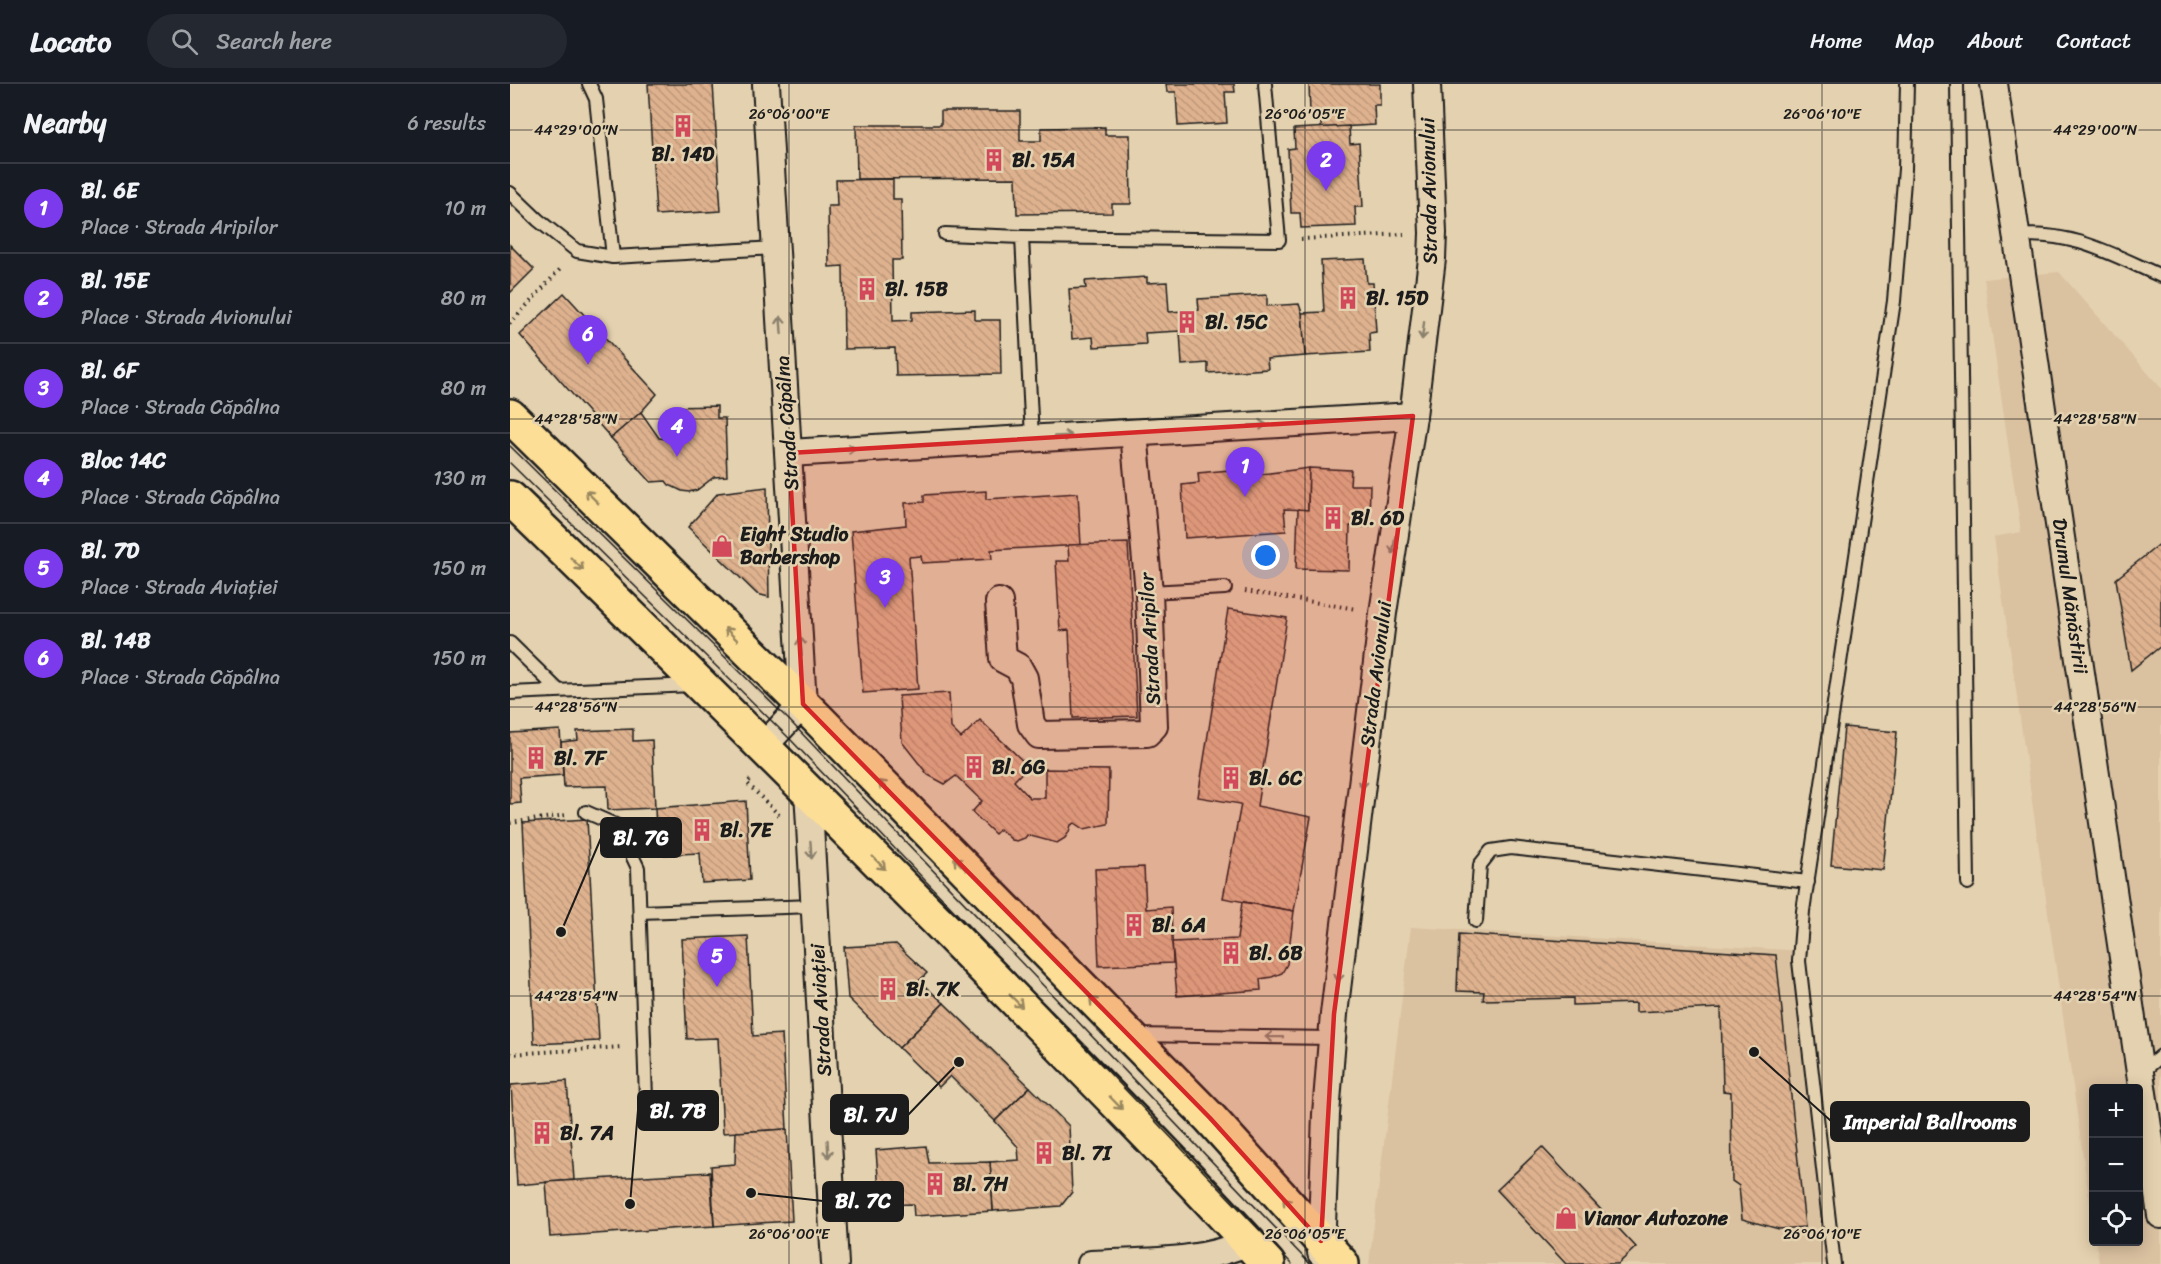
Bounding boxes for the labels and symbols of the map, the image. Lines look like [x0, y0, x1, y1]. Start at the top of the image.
text: 26°06'00"E [749, 101, 831, 127]
text: 26°06'05"E [1265, 101, 1347, 127]
text: 26°06'10"E [1783, 101, 1862, 127]
building icon: Bl. 14D [670, 113, 696, 139]
street label: Strada Avionului [1410, 116, 1448, 265]
text: 44°29'00"N [534, 117, 619, 143]
text: 44°29'00"N [2053, 117, 2138, 143]
place label: Bl. 14D [652, 137, 715, 172]
pin: 2 [1306, 141, 1346, 191]
place label: Bl. 15A [1012, 143, 1075, 178]
building icon: Bl. 15A [981, 147, 1007, 173]
place label: Bl. 15B [885, 272, 948, 307]
building icon: Bl. 15B [854, 276, 880, 302]
place label: Bl. 15D [1366, 281, 1429, 316]
building icon: Bl. 15D [1335, 285, 1361, 311]
place label: Bl. 15C [1205, 305, 1268, 340]
building icon: Bl. 15C [1174, 309, 1200, 335]
pin: 6 [568, 316, 608, 365]
one-way arrow [775, 316, 786, 336]
one-way arrow [1417, 320, 1428, 340]
street label: Strada Căpâlna [765, 354, 809, 492]
text: 44°28'58"N [534, 406, 618, 432]
text: 44°28'58"N [2053, 406, 2137, 432]
pin: 4 [658, 408, 696, 457]
one-way arrow [1247, 419, 1267, 430]
one-way arrow [1053, 431, 1073, 442]
one-way arrow [837, 444, 857, 455]
pin: 1 [1226, 448, 1264, 497]
one-way arrow [585, 490, 600, 504]
place label: Bl. 6D [1351, 501, 1405, 536]
building icon: Bl. 6D [1320, 505, 1346, 531]
street label: Drumul Mănăstirii [2042, 516, 2098, 677]
place label: Eight Studio Barbershop [740, 517, 849, 575]
shop icon: Eight Studio Barbershop [709, 533, 735, 559]
one-way arrow [1388, 534, 1399, 554]
your location [1251, 541, 1280, 570]
one-way arrow [570, 557, 585, 571]
pin: 3 [866, 558, 904, 608]
street label: Strada Aripilor [1129, 570, 1171, 706]
street label: Strada Avionului [1350, 598, 1402, 749]
one-way arrow [724, 626, 739, 641]
one-way arrow [795, 636, 806, 656]
text: 44°28'56"N [535, 694, 618, 720]
text: 44°28'56"N [2054, 694, 2137, 720]
place label: Bl. 7F [554, 741, 608, 776]
building icon: Bl. 7F [523, 745, 549, 771]
place label: Bl. 6G [992, 750, 1045, 785]
building icon: Bl. 6G [961, 754, 987, 780]
place label: Bl. 6C [1249, 761, 1303, 796]
building icon: Bl. 6C [1218, 765, 1244, 791]
one-way arrow [1357, 769, 1368, 789]
one-way arrow [877, 780, 892, 795]
place label: Bl. 7E [720, 813, 774, 848]
building icon: Bl. 7E [689, 817, 715, 843]
callout: Bl. 7G [601, 818, 681, 857]
text: Bl. 7G [613, 819, 669, 857]
one-way arrow [806, 839, 817, 859]
one-way arrow [871, 855, 886, 870]
one-way arrow [952, 857, 967, 872]
place label: Bl. 6A [1152, 908, 1206, 943]
building icon: Bl. 6A [1121, 912, 1147, 938]
place label: Bl. 6B [1249, 936, 1303, 971]
pin: 5 [698, 938, 736, 987]
building icon: Bl. 6B [1218, 940, 1244, 966]
street label: Strada Aviației [800, 941, 842, 1077]
one-way arrow [1334, 963, 1345, 983]
place label: Bl. 7K [906, 972, 961, 1007]
building icon: Bl. 7K [875, 976, 901, 1002]
text: 44°28'54"N [534, 983, 618, 1009]
text: 44°28'54"N [2053, 983, 2137, 1009]
one-way arrow [1008, 994, 1023, 1009]
one-way arrow [1089, 996, 1103, 1011]
one-way arrow [1264, 1031, 1284, 1043]
callout: Bl. 7B [638, 1091, 718, 1130]
text: Bl. 7B [650, 1092, 707, 1130]
callout: Bl. 7J [831, 1095, 908, 1134]
text: Bl. 7J [844, 1096, 898, 1134]
one-way arrow [1109, 1096, 1124, 1111]
callout: Imperial Ballrooms [1831, 1102, 2029, 1141]
text: Imperial Ballrooms [1843, 1103, 2017, 1141]
place label: Bl. 7A [560, 1116, 614, 1151]
building icon: Bl. 7A [529, 1120, 555, 1146]
place label: Bl. 7I [1062, 1136, 1113, 1171]
one-way arrow [823, 1139, 834, 1159]
building icon: Bl. 7I [1031, 1140, 1057, 1166]
place label: Bl. 7H [953, 1167, 1009, 1202]
building icon: Bl. 7H [922, 1171, 948, 1197]
callout: Bl. 7C [823, 1182, 903, 1221]
text: Bl. 7C [835, 1182, 892, 1220]
one-way arrow [1282, 1198, 1296, 1213]
place label: Vianor Autozone [1584, 1201, 1729, 1236]
shop icon: Vianor Autozone [1553, 1205, 1579, 1231]
text: 26°06'00"E [749, 1221, 831, 1247]
text: 26°06'05"E [1265, 1221, 1347, 1247]
text: 26°06'10"E [1783, 1221, 1862, 1247]

